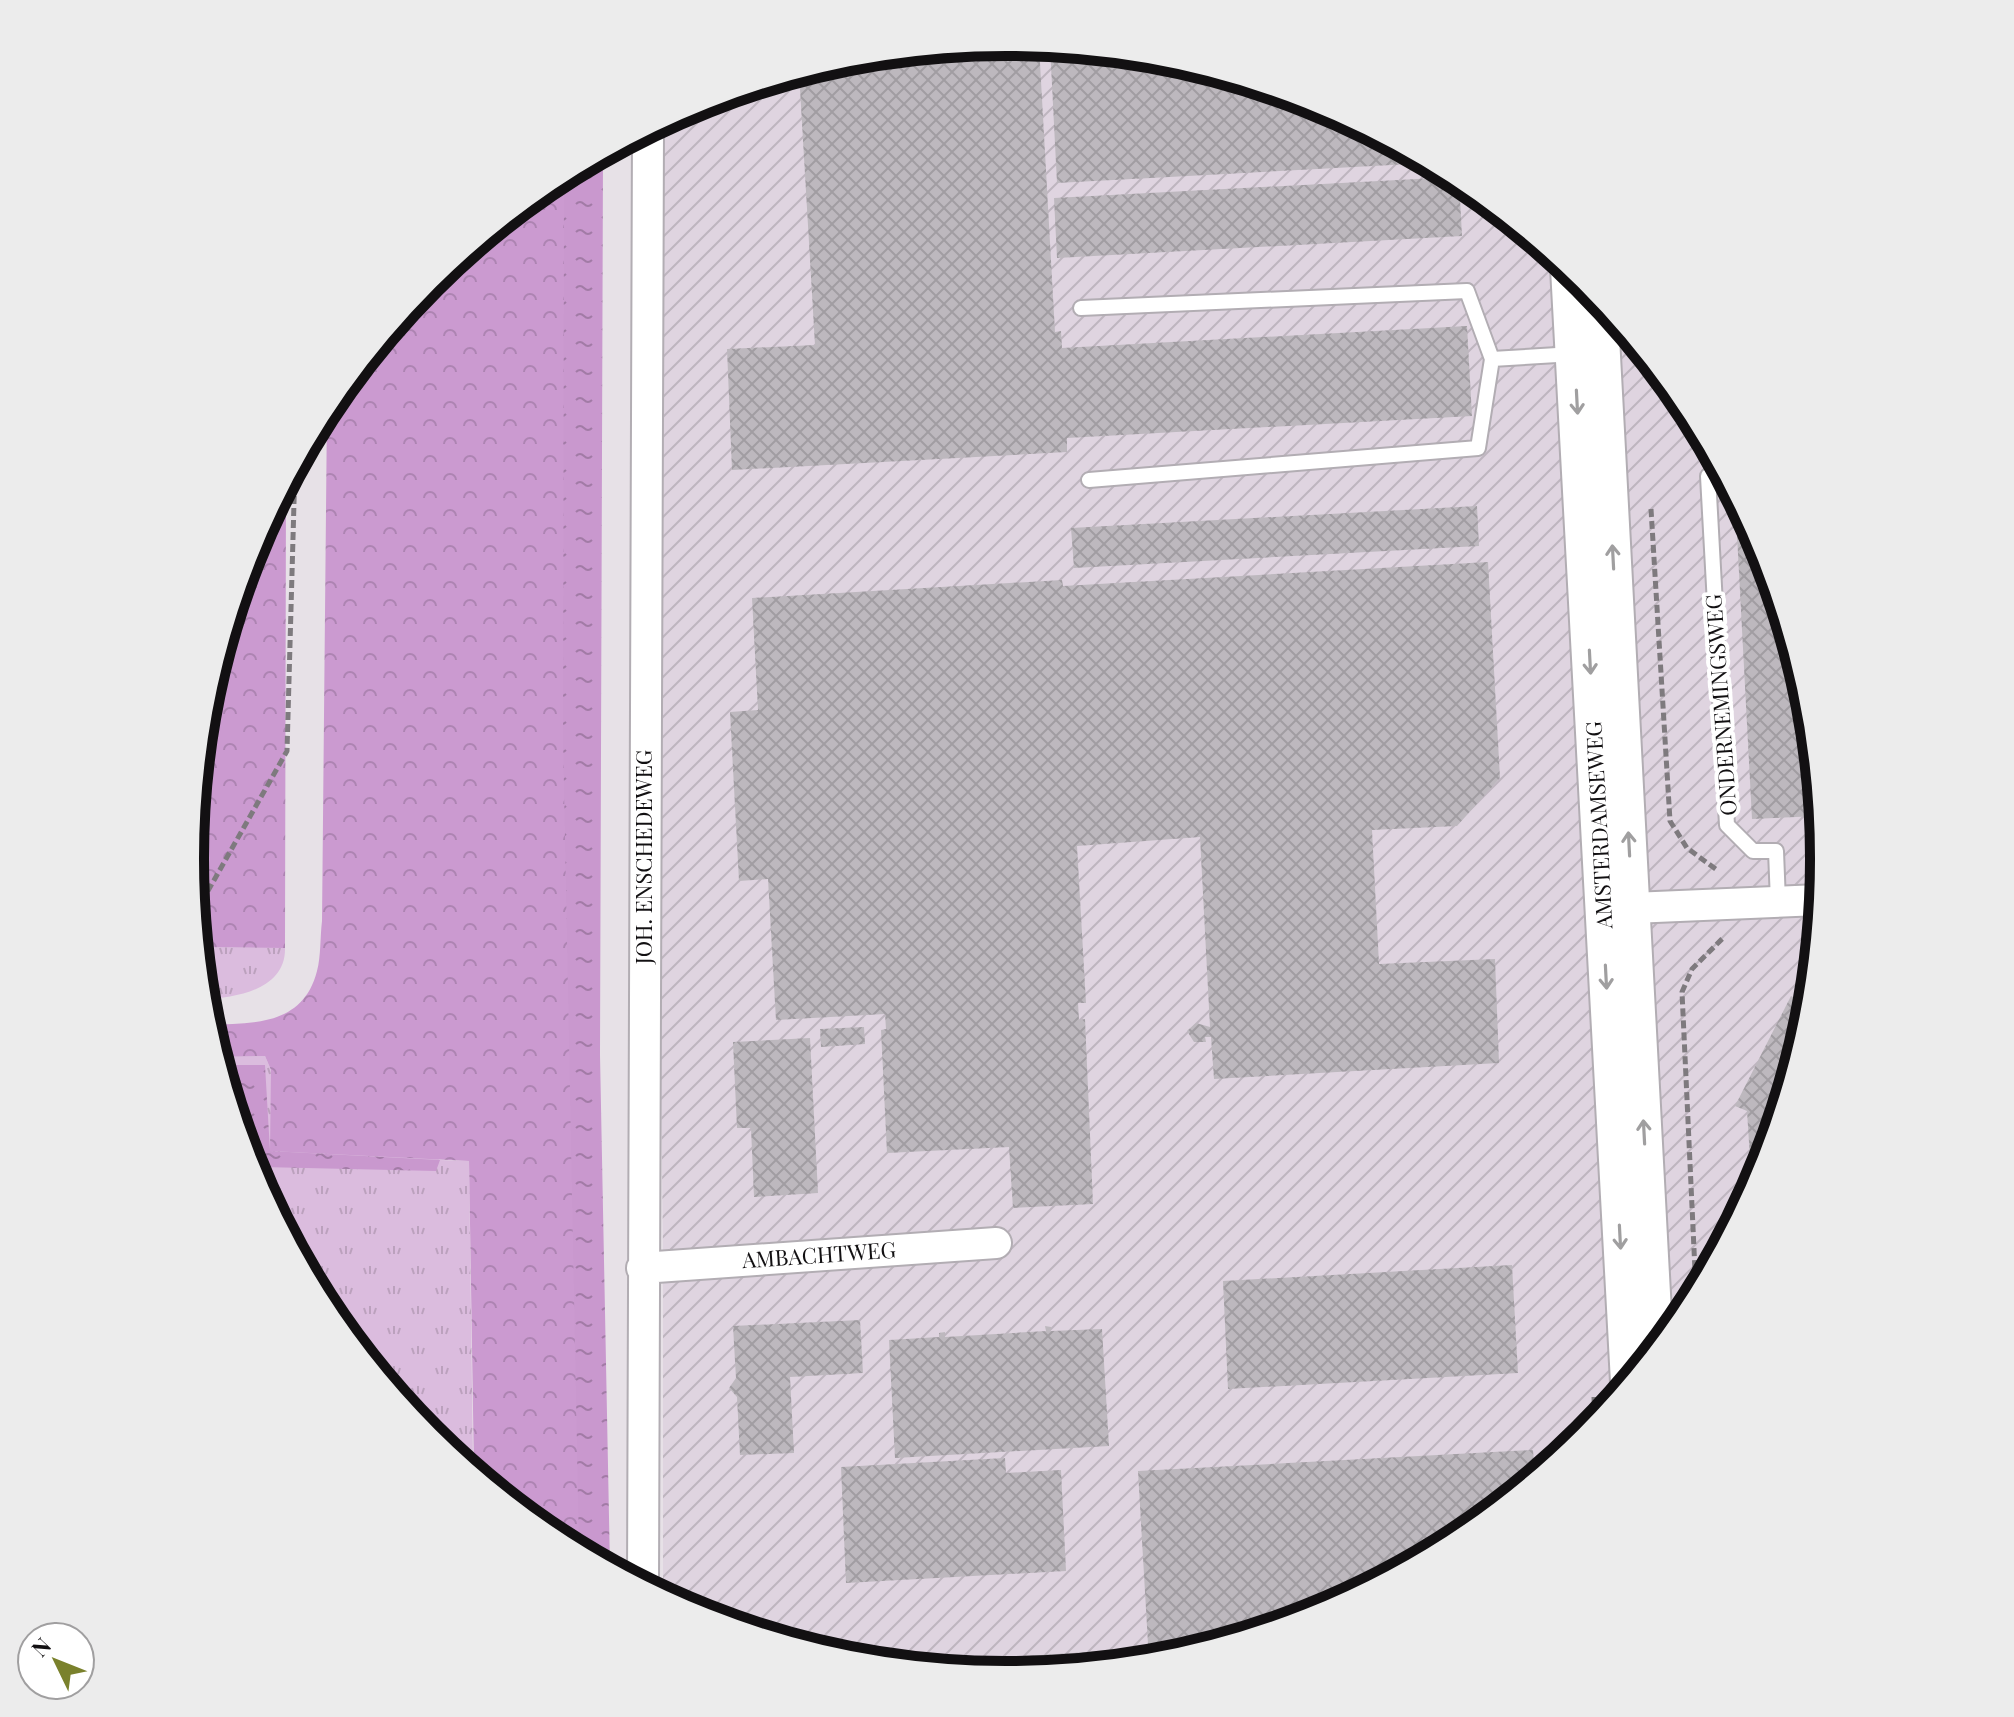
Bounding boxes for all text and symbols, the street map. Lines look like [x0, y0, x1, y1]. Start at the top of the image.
one-way arrow [1570, 388, 1585, 415]
one-way arrow [1605, 544, 1620, 571]
street label: ONDERNEMINGSWEG [1697, 593, 1743, 817]
one-way arrow [1583, 648, 1598, 675]
street label: AMSTERDAMSEWEG [1578, 720, 1618, 931]
street label: JOH. ENSCHEDEWEG [628, 750, 658, 965]
one-way arrow [1621, 831, 1636, 858]
one-way arrow [1599, 963, 1614, 990]
one-way arrow [1637, 1119, 1652, 1146]
one-way arrow [1613, 1223, 1628, 1250]
street label: AMBACHTWEG [740, 1234, 897, 1274]
north arrow [16, 1621, 96, 1701]
text: N [24, 1631, 57, 1663]

